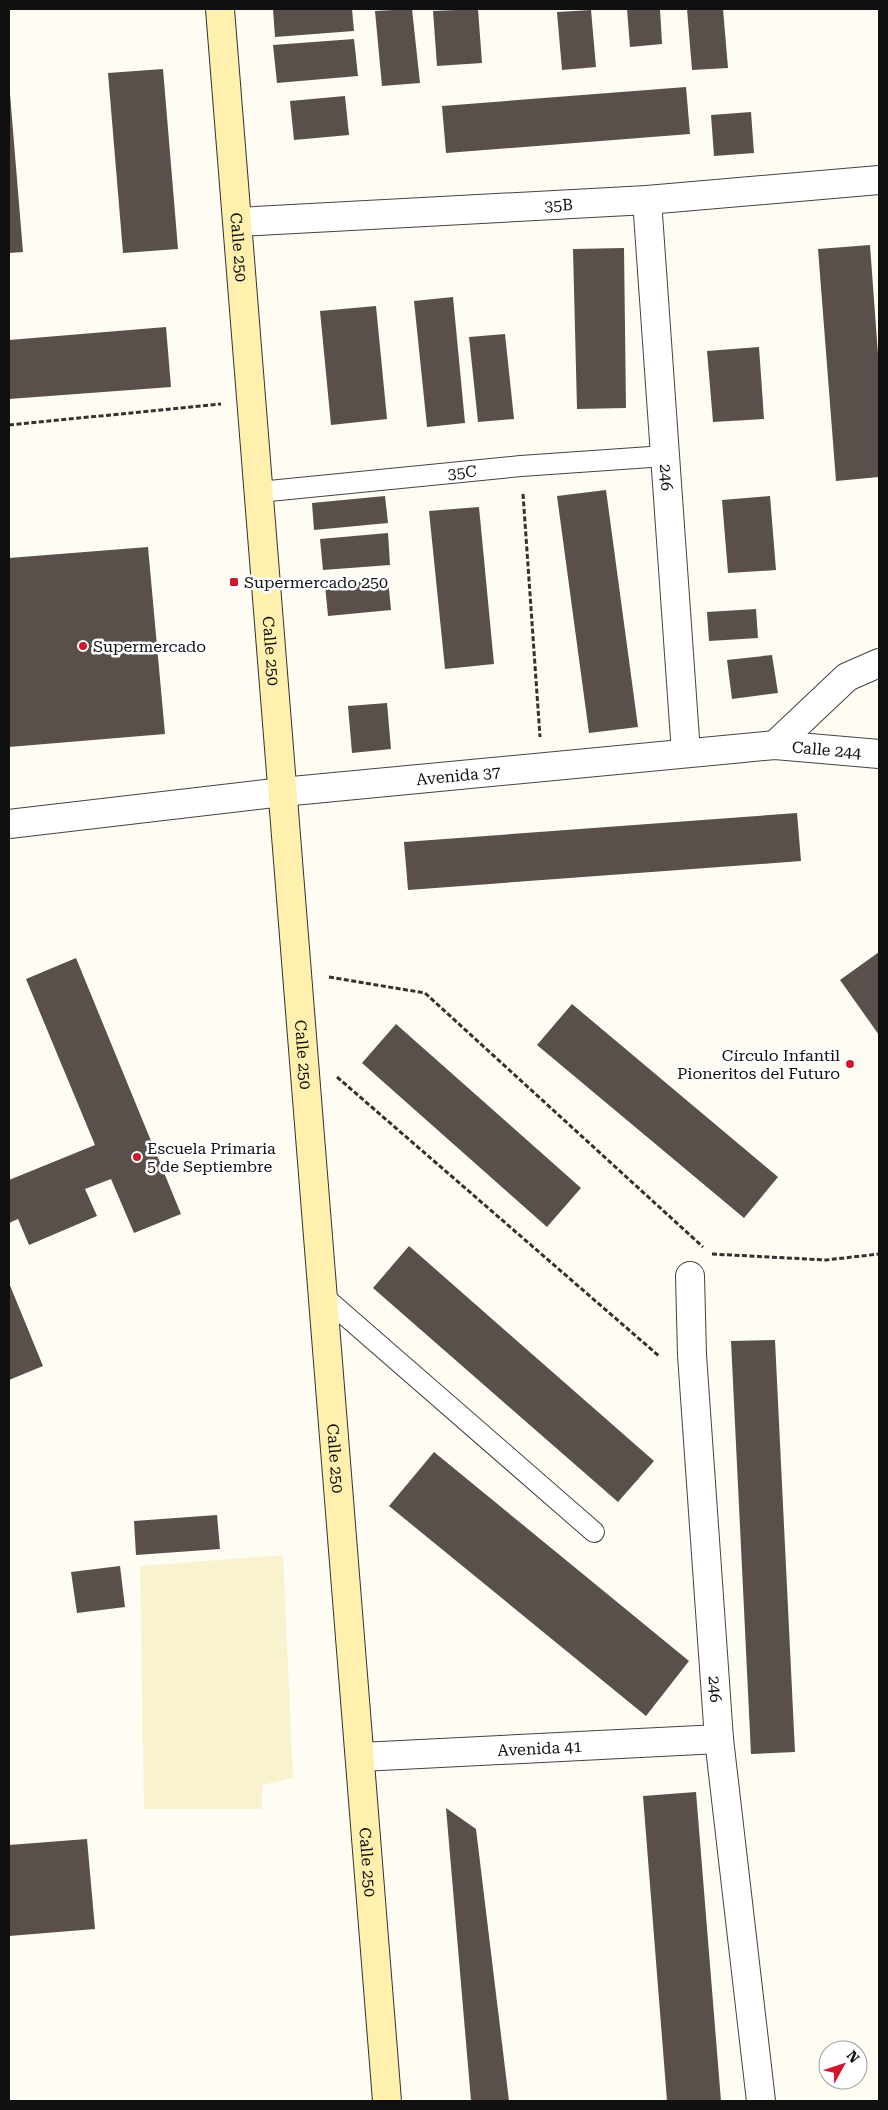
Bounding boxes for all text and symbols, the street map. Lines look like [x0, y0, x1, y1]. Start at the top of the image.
street label: 35B [544, 195, 573, 216]
street label: Calle 250 [226, 212, 251, 283]
street label: 35C [446, 461, 478, 483]
street label: 246 [656, 463, 676, 491]
place label: Supermercado 250 [244, 573, 388, 592]
marker: Supermercado 250 [228, 576, 240, 588]
street label: Calle 250 [258, 615, 283, 687]
place label: Supermercado [93, 637, 206, 656]
marker: Supermercado [77, 640, 89, 652]
street label: Calle 244 [791, 737, 862, 762]
street label: Avenida 37 [415, 762, 502, 789]
street label: Calle 250 [291, 1019, 315, 1090]
place label: Círculo Infantil Pioneritos del Futuro [677, 1046, 840, 1083]
marker: Círculo Infantil Pioneritos del Futuro [844, 1058, 856, 1070]
place label: Escuela Primaria 5 de Septiembre [147, 1139, 276, 1176]
marker: Escuela Primaria 5 de Septiembre [131, 1151, 143, 1163]
street label: Calle 250 [323, 1423, 347, 1494]
street label: 246 [705, 1675, 725, 1703]
street label: Avenida 41 [497, 1737, 583, 1760]
street label: Calle 250 [355, 1827, 380, 1898]
north arrow [818, 2040, 868, 2090]
text: N [843, 2047, 863, 2066]

